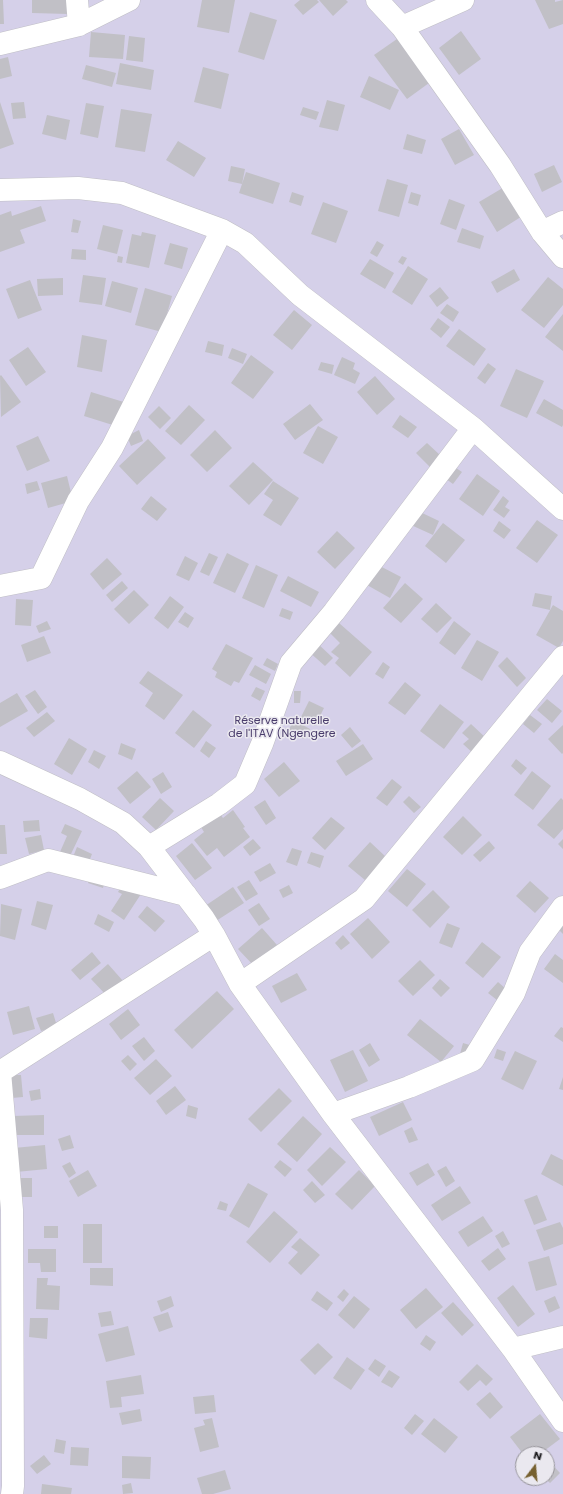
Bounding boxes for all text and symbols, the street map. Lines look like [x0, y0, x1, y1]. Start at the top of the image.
park label: Réserve naturelle de l'ITAV (Ngengere [228, 714, 336, 740]
north arrow [515, 1446, 555, 1486]
text: N [532, 1447, 544, 1464]

